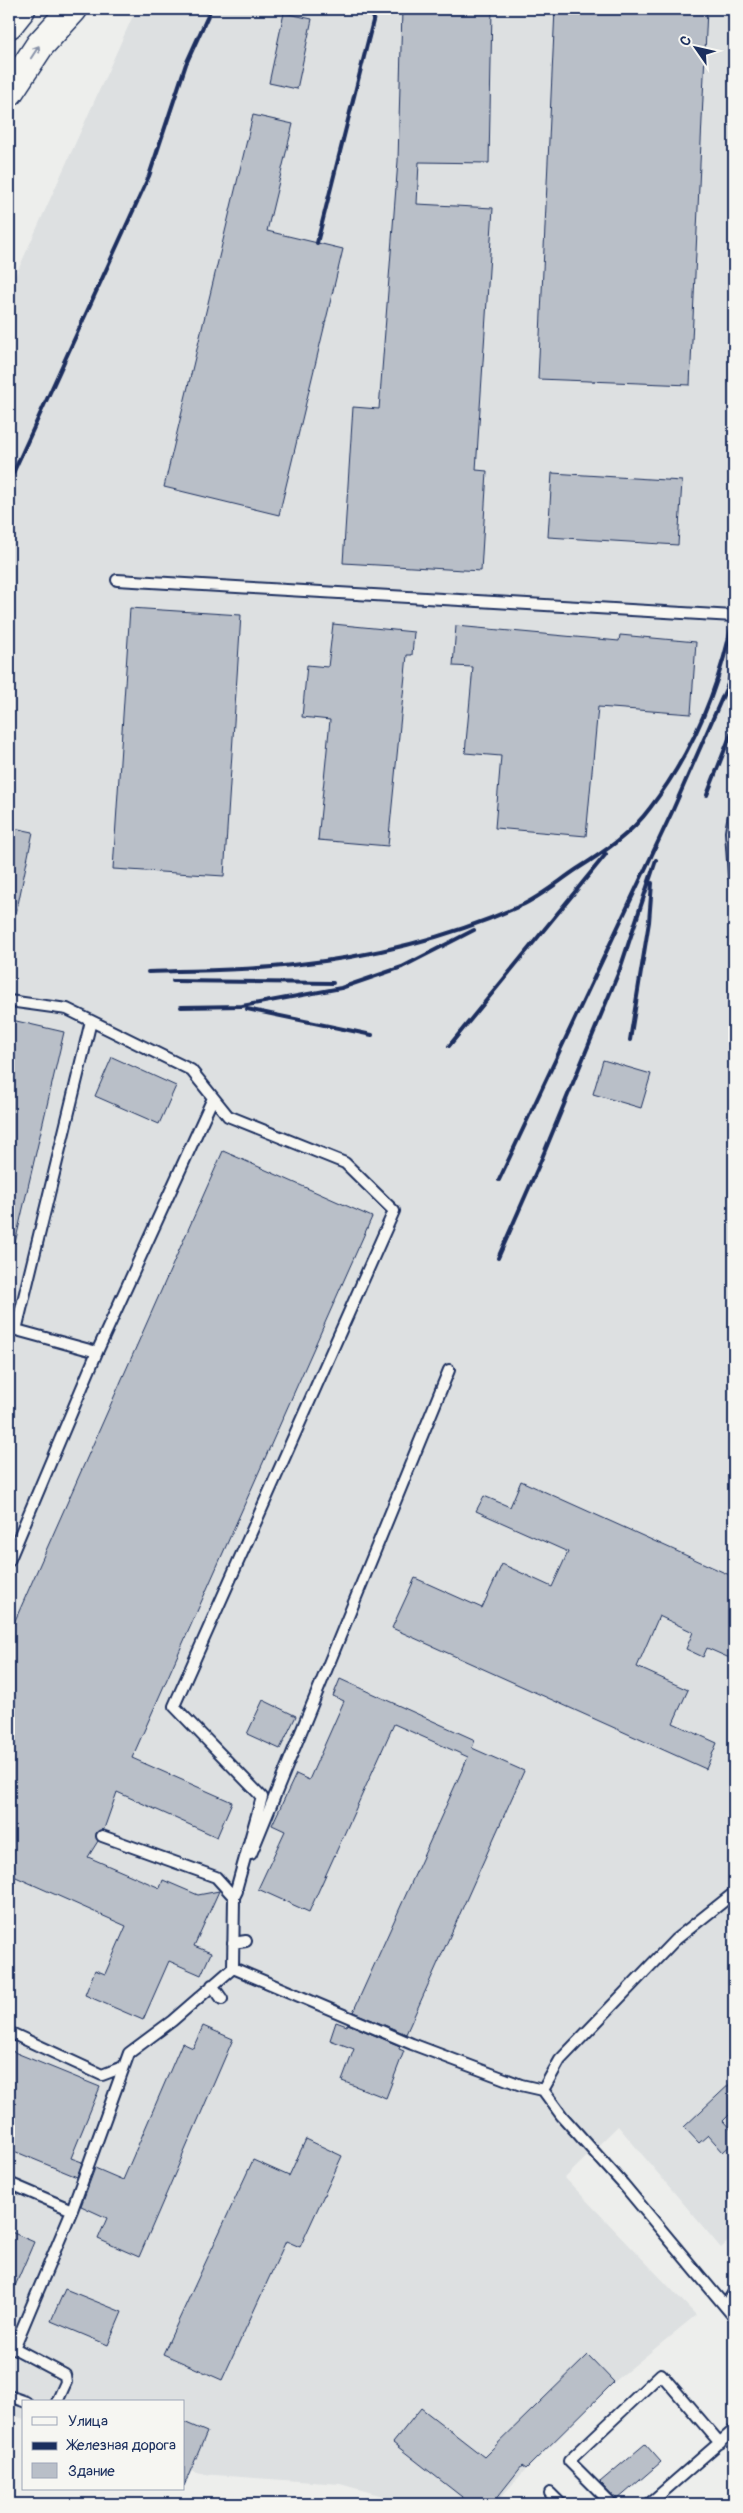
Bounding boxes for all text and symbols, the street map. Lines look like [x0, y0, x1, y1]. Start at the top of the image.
north arrow [670, 22, 720, 72]
text: С [676, 32, 695, 49]
one-way arrow [31, 45, 41, 59]
legend [22, 2400, 185, 2490]
text: Улица [68, 2412, 108, 2431]
text: Железная дорога [66, 2436, 176, 2455]
text: Здание [68, 2462, 115, 2481]

